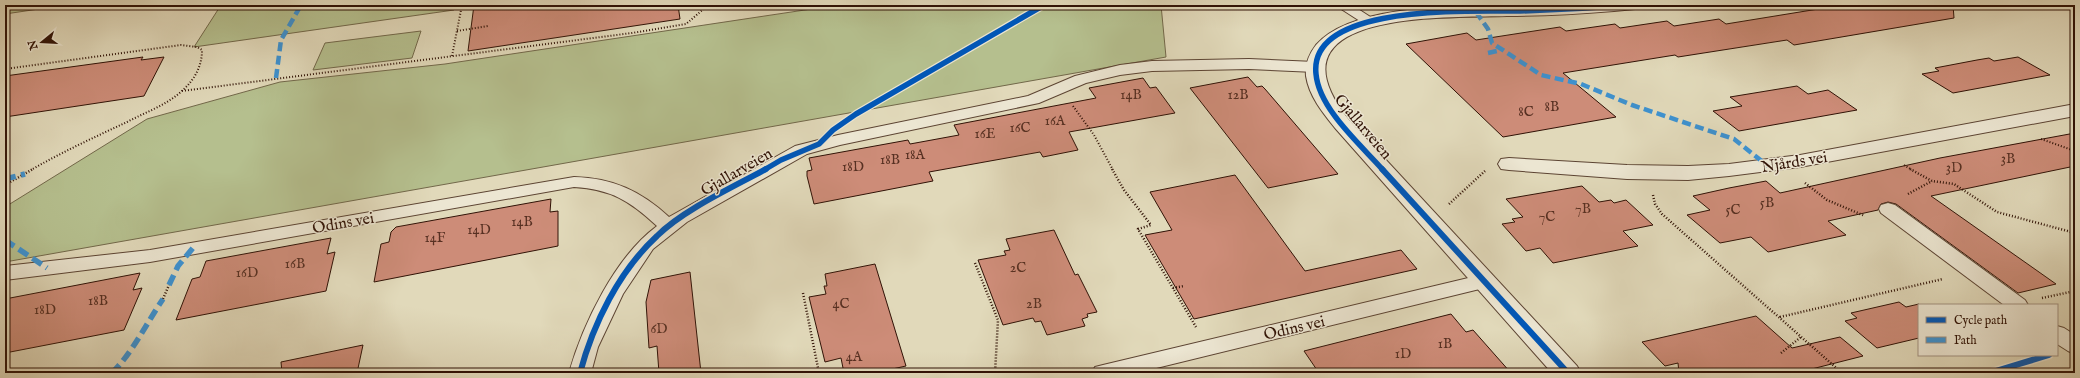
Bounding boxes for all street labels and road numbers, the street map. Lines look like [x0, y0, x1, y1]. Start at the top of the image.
street label: Gjallarveien [1329, 90, 1396, 164]
street label: Gjallarveien [698, 144, 777, 201]
street label: Njårds vei [1760, 148, 1829, 178]
street label: Odins vei [311, 209, 376, 239]
street label: Odins vei [1262, 312, 1327, 346]

